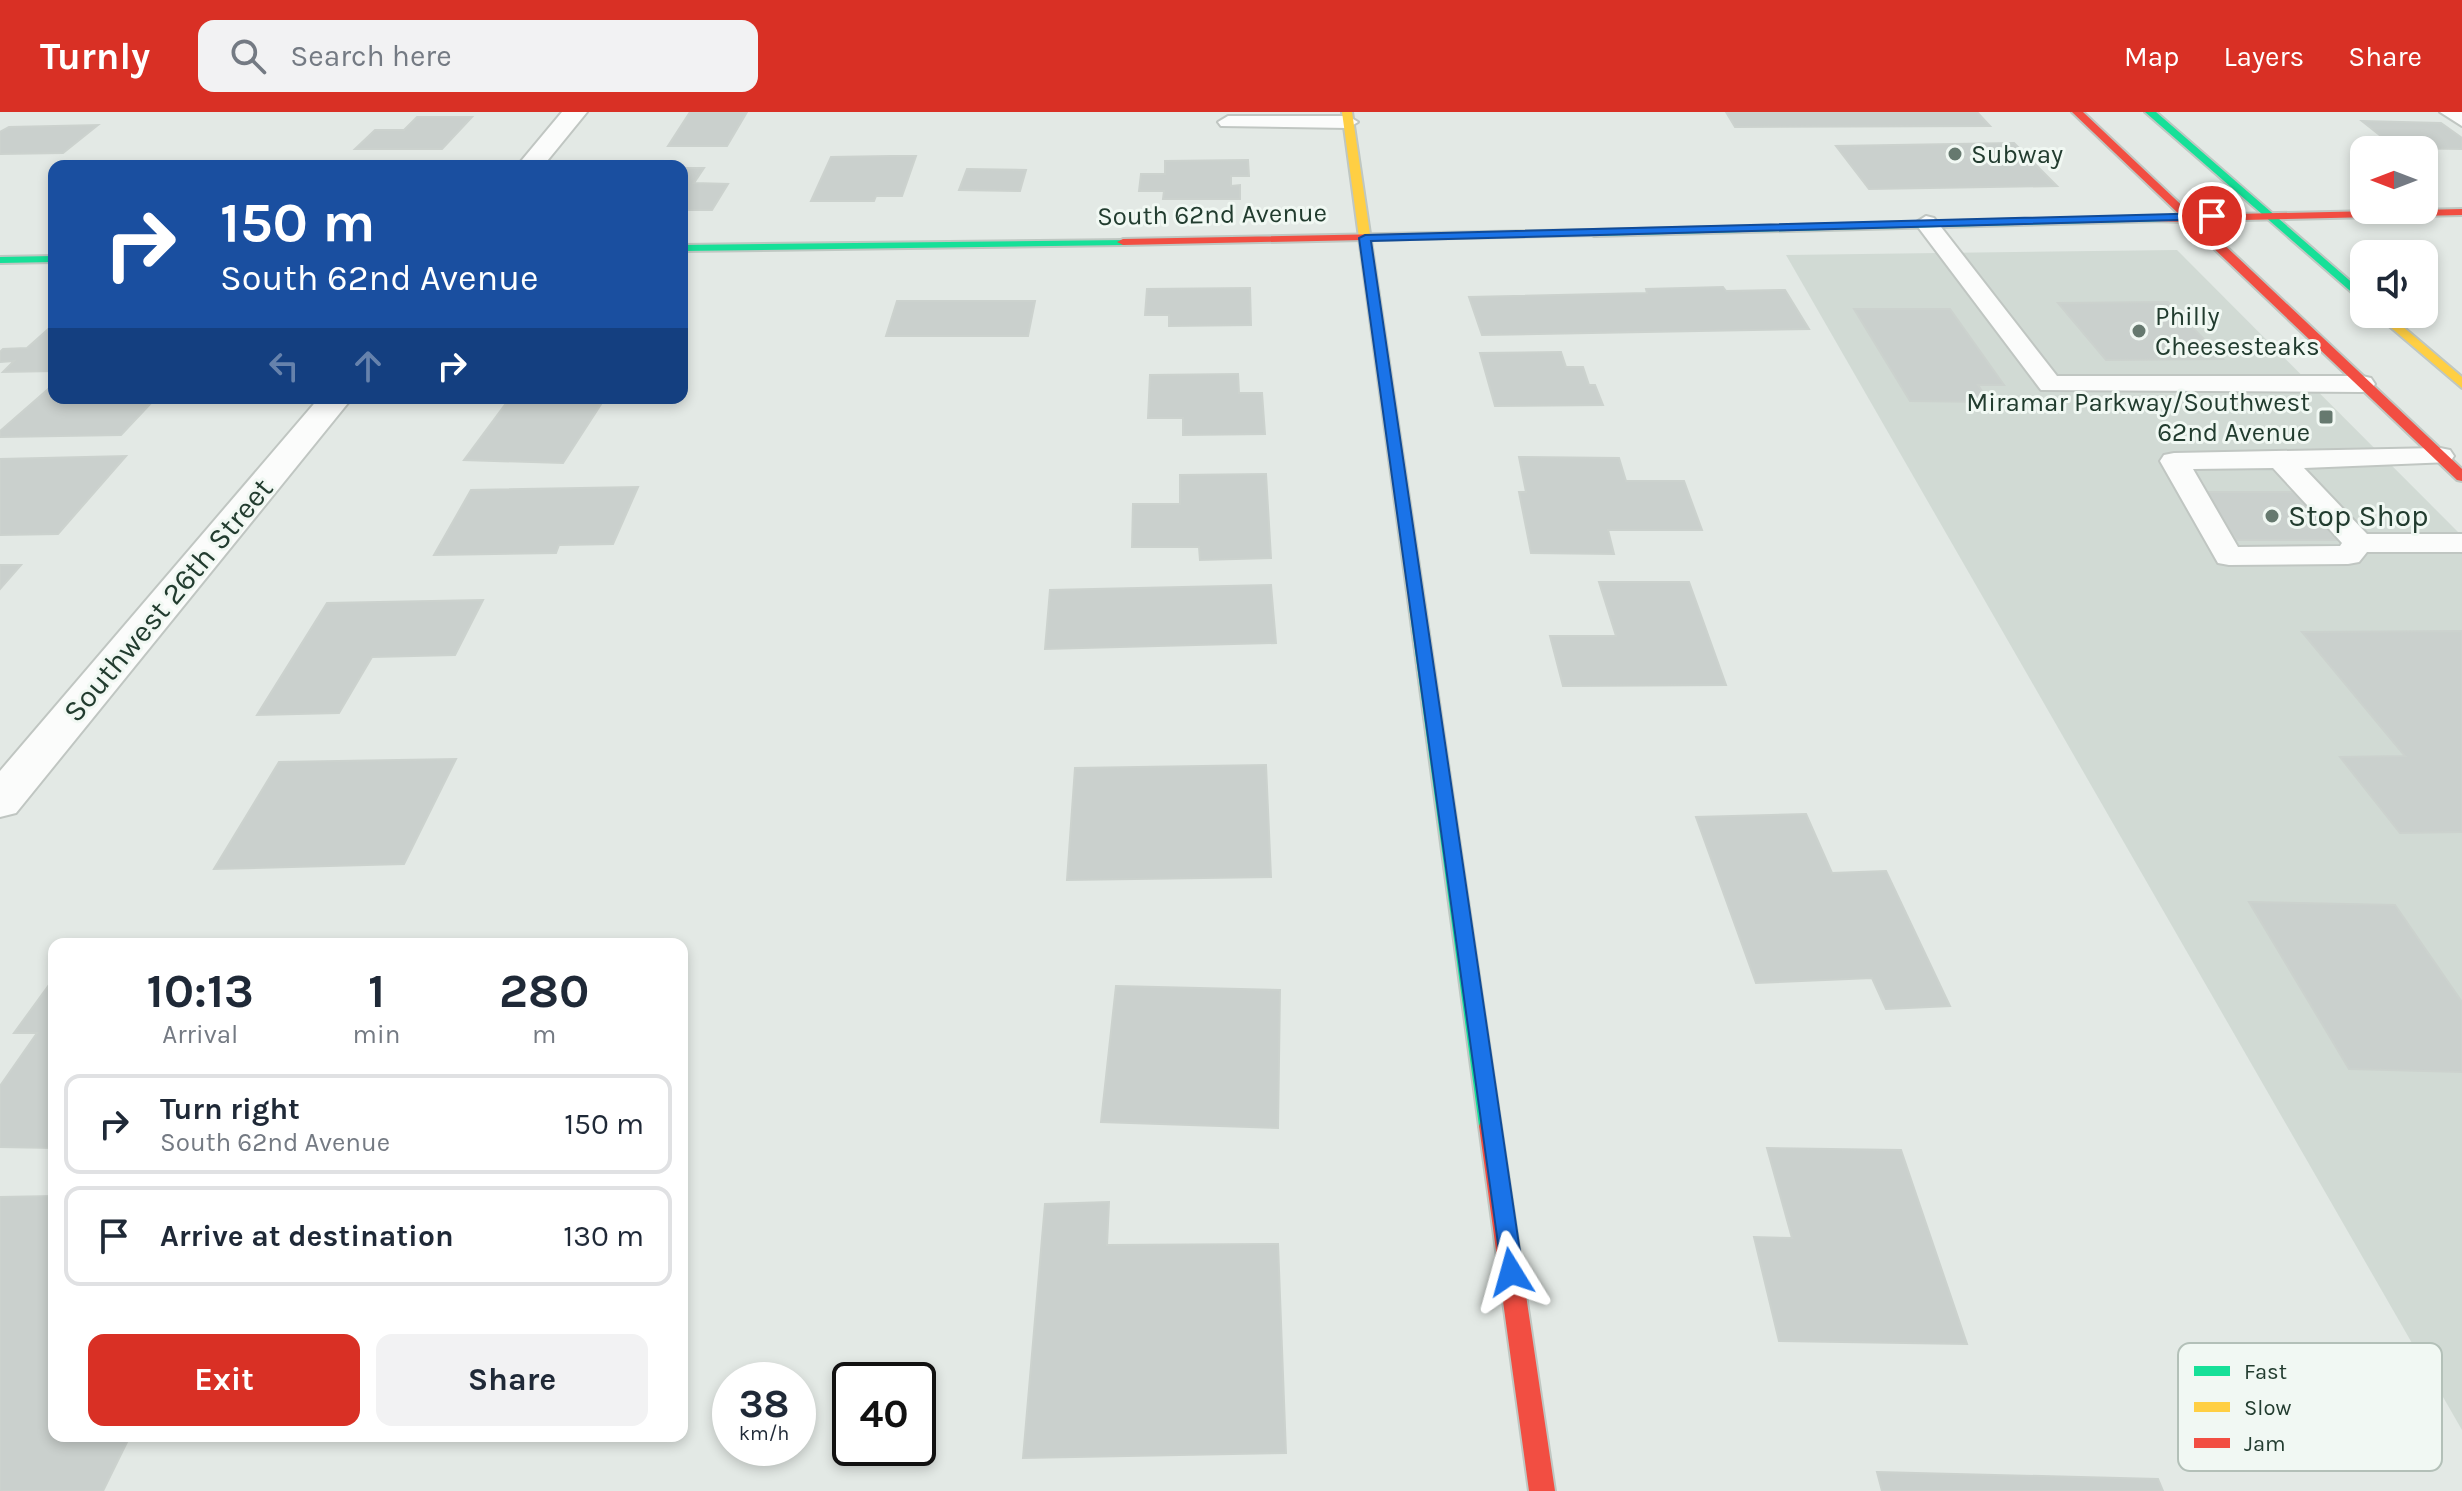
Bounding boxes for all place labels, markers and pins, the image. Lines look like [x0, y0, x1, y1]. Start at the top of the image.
place label: Subway [1971, 139, 2063, 170]
marker: Subway [1946, 145, 1964, 163]
pin [2178, 182, 2246, 250]
place label: Philly Cheesesteaks [2155, 301, 2320, 362]
marker: Philly Cheesesteaks [2130, 322, 2148, 340]
place label: Miramar Parkway/Southwest 62nd Avenue [1966, 387, 2310, 448]
marker: Miramar Parkway/Southwest 62nd Avenue [2317, 408, 2335, 426]
place label: Stop Shop [2288, 498, 2429, 534]
marker: Stop Shop [2263, 507, 2281, 525]

